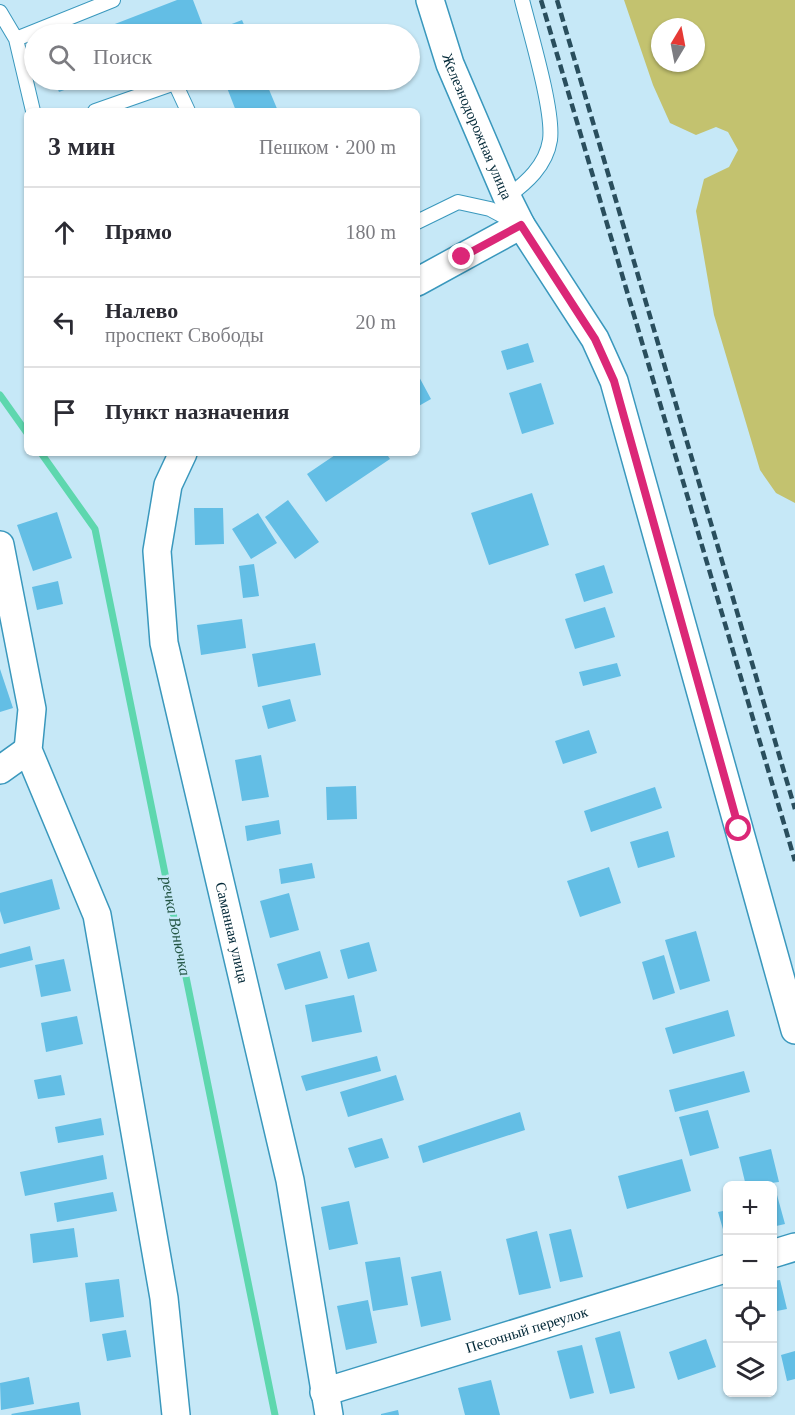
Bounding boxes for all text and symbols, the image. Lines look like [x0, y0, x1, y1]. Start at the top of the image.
north arrow [651, 18, 705, 72]
search box [24, 24, 420, 90]
icon: search [45, 41, 78, 74]
text: Поиск [93, 44, 152, 69]
street label: Железнодорожная улица [439, 51, 515, 202]
text: 3 мин [48, 132, 115, 161]
text: Пешком · 200 m [259, 136, 396, 158]
icon: ahead [48, 216, 81, 249]
text: Прямо [105, 219, 172, 244]
text: 180 m [345, 221, 396, 243]
route end [448, 243, 474, 269]
text: Налево [105, 298, 178, 323]
icon: left [48, 306, 81, 339]
text: 20 m [355, 311, 396, 333]
text: проспект Свободы [105, 324, 264, 346]
icon: arrive [48, 396, 81, 429]
text: Пункт назначения [105, 399, 290, 424]
route start [725, 815, 751, 841]
water label: речка Вонючка [157, 874, 194, 977]
street label: Саманная улица [212, 881, 252, 985]
map controls [723, 1181, 777, 1397]
button: + [723, 1181, 777, 1235]
button: − [723, 1235, 777, 1289]
button: locate [723, 1289, 777, 1343]
street label: Песочный переулок [464, 1303, 590, 1356]
button: layers [723, 1343, 777, 1397]

